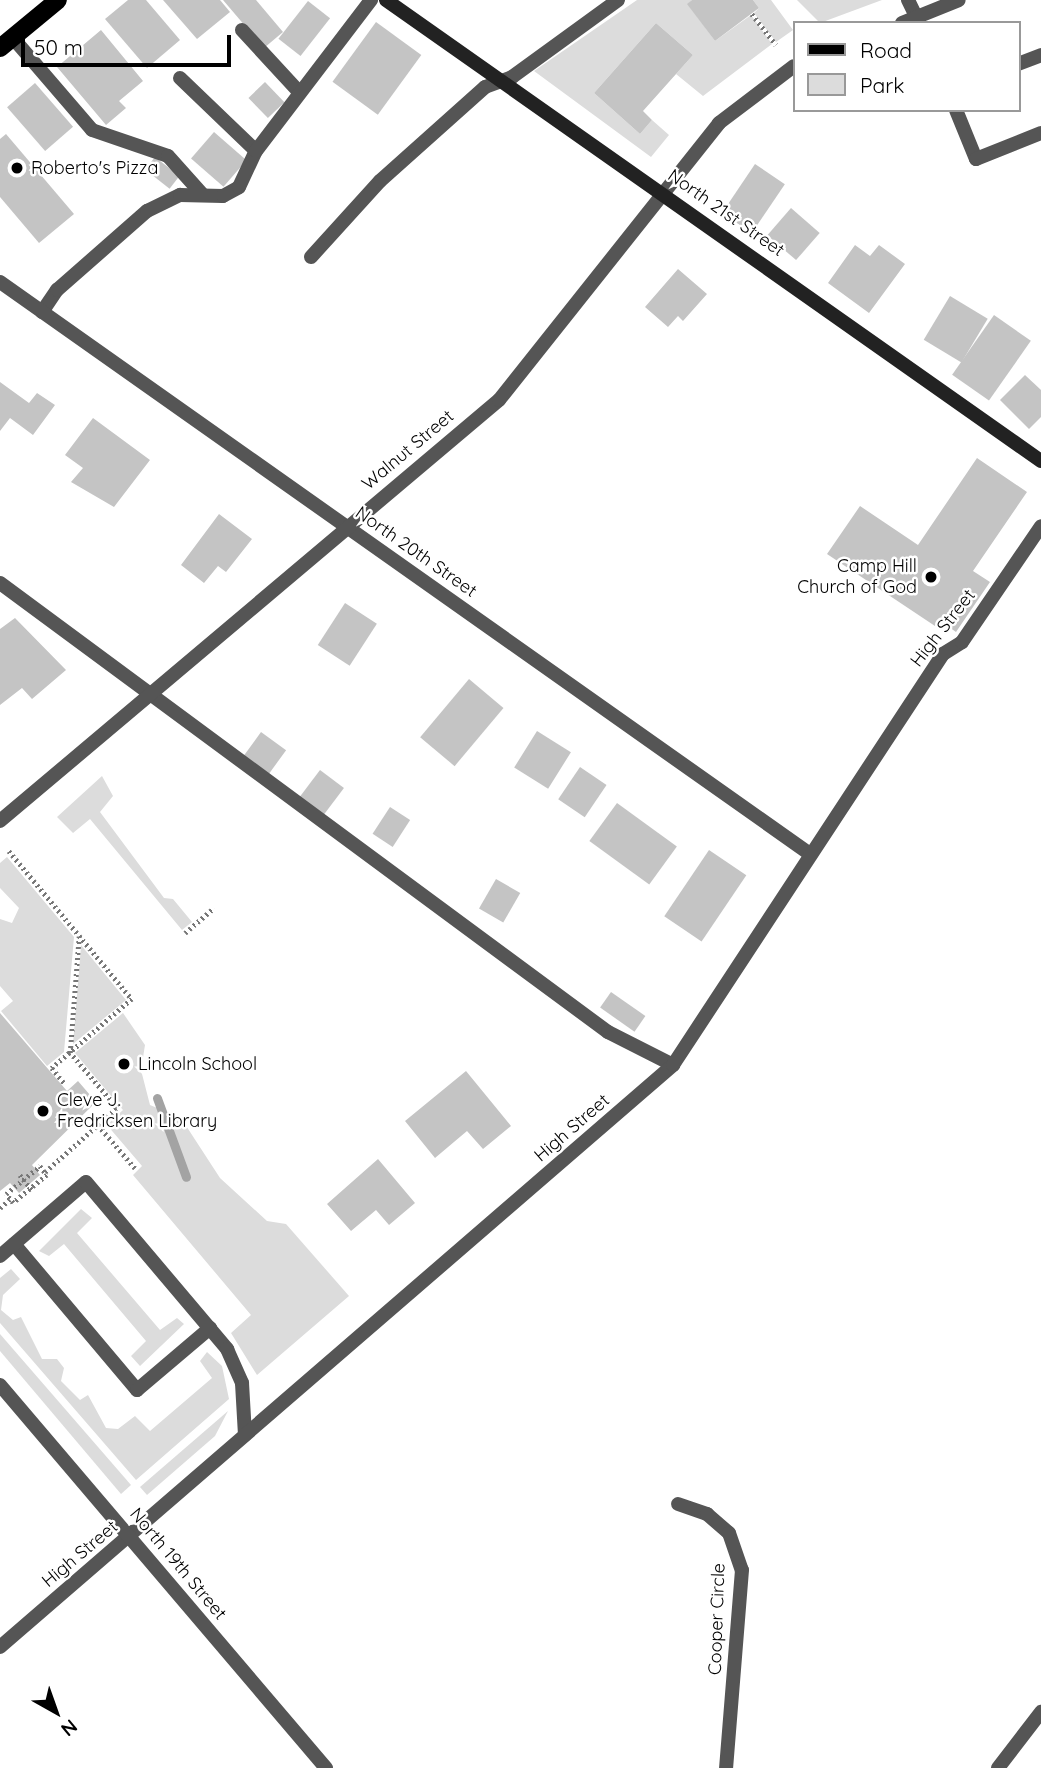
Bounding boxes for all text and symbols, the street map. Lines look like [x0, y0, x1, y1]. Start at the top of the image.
scale bar [24, 21, 234, 65]
legend [792, 21, 1020, 112]
text: 50 m [34, 34, 83, 60]
text: Road [860, 37, 912, 63]
text: Park [860, 72, 904, 98]
place label: Roberto's Pizza [31, 157, 158, 179]
marker: Roberto's Pizza [9, 160, 25, 176]
street label: North 21st Street [664, 165, 788, 261]
street label: Walnut Street [358, 405, 458, 495]
street label: North 20th Street [351, 502, 481, 602]
place label: Camp Hill Church of God [797, 556, 917, 598]
marker: Camp Hill Church of God [923, 569, 939, 585]
street label: High Street [906, 585, 980, 671]
place label: Lincoln School [138, 1053, 257, 1075]
marker: Lincoln School [116, 1056, 132, 1072]
place label: Cleve J. Fredricksen Library [57, 1090, 217, 1132]
street label: High Street [530, 1090, 614, 1166]
marker: Cleve J. Fredricksen Library [35, 1103, 51, 1119]
street label: North 19th Street [125, 1504, 231, 1624]
street label: High Street [38, 1516, 122, 1592]
street label: Cooper Circle [704, 1563, 730, 1675]
north arrow [21, 1677, 91, 1747]
text: N [56, 1714, 83, 1742]

